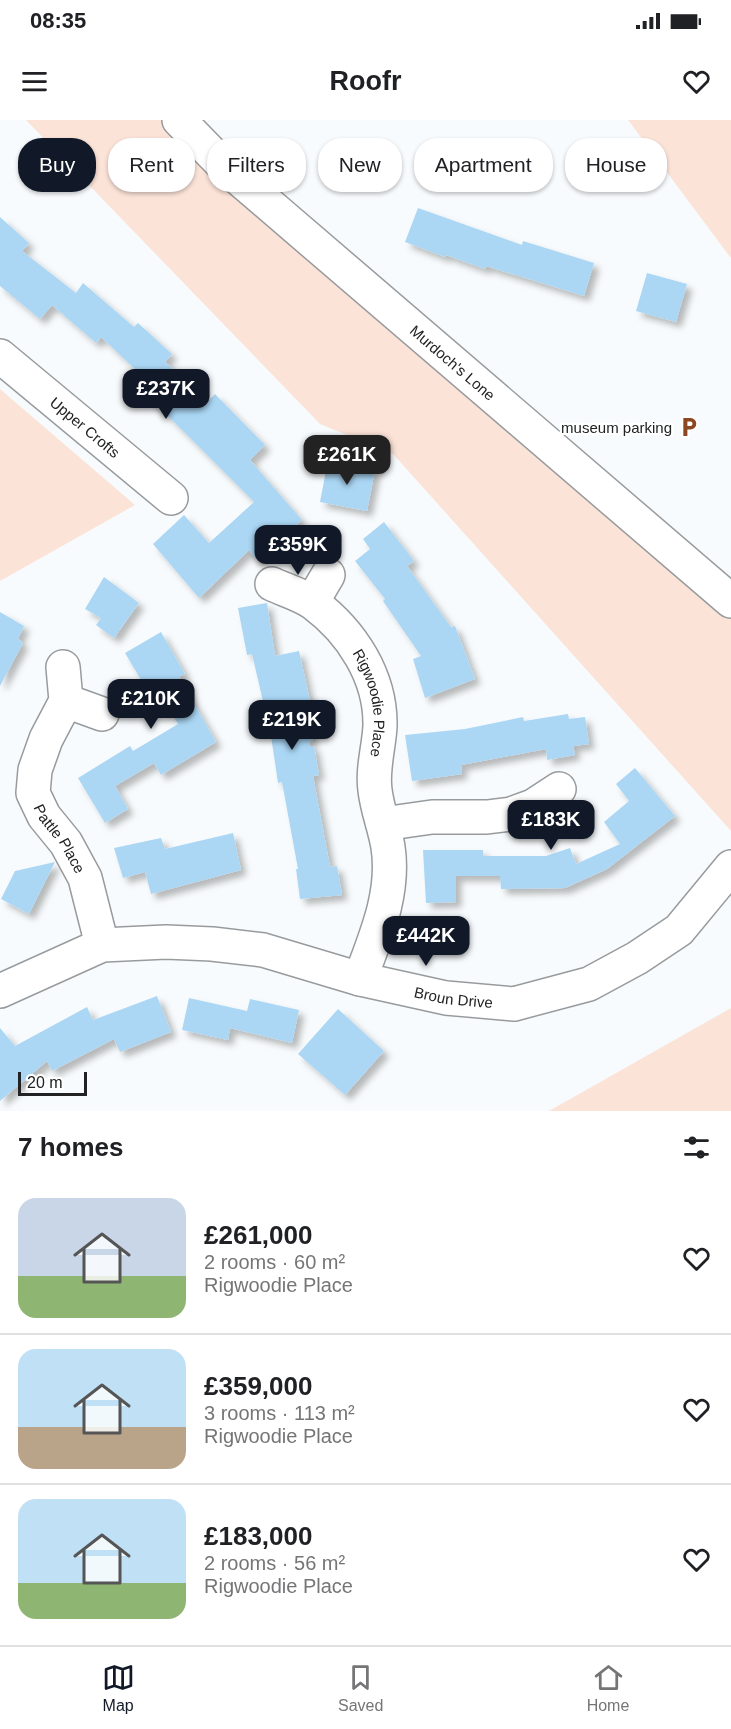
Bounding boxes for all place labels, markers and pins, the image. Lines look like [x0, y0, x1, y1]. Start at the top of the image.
pin: £237K [124, 369, 208, 420]
parking icon: museum parking [677, 415, 701, 439]
place label: museum parking [561, 419, 672, 436]
pin: £261K [305, 435, 389, 486]
pin: £359K [256, 525, 340, 576]
pin: £210K [109, 679, 193, 730]
pin: £219K [250, 700, 334, 751]
pin: £183K [509, 800, 593, 851]
pin: £442K [384, 916, 468, 967]

